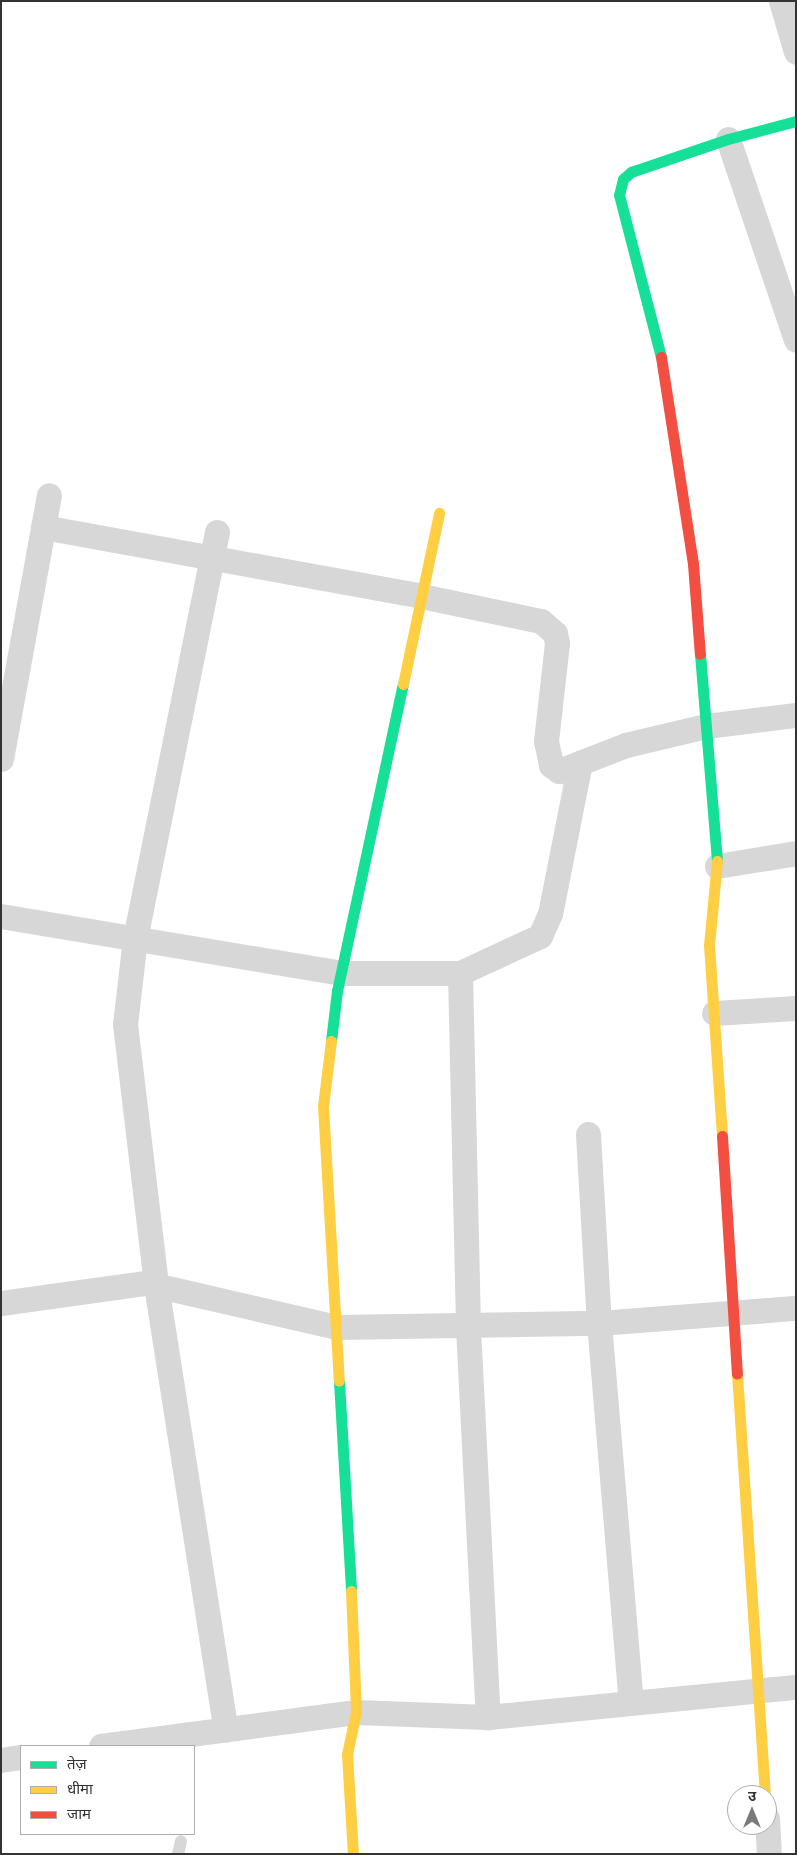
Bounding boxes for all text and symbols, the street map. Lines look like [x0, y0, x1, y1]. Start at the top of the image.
legend [20, 1745, 195, 1835]
text: तेज़ [67, 1755, 87, 1772]
text: धीमा [67, 1780, 93, 1797]
north arrow [727, 1785, 777, 1835]
text: उ [748, 1788, 756, 1804]
text: जाम [67, 1805, 91, 1822]

